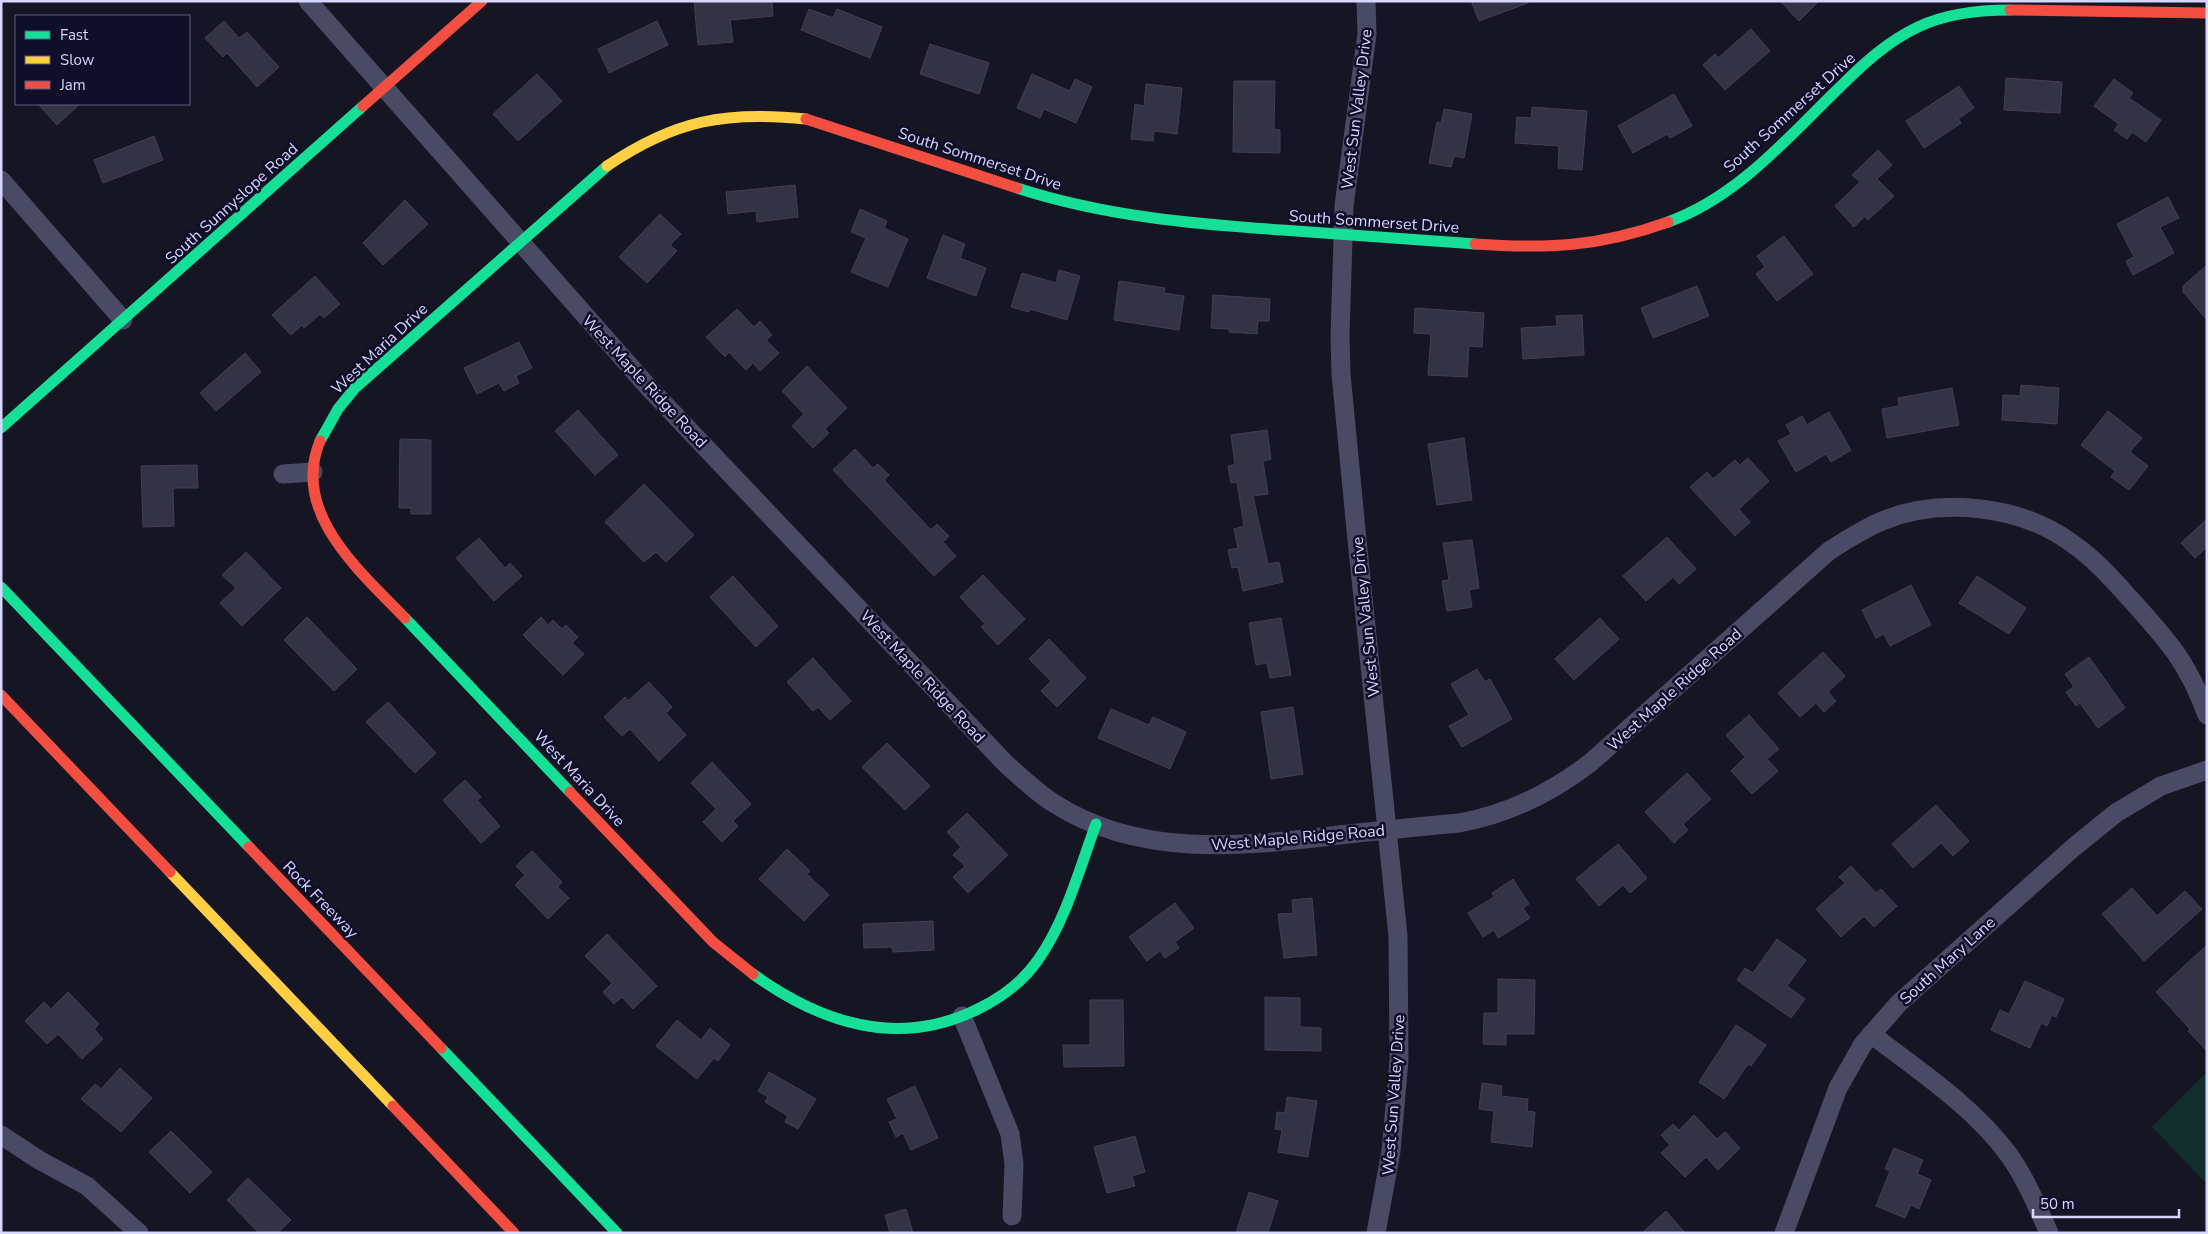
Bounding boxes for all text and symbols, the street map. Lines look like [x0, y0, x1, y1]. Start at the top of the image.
legend [15, 15, 190, 105]
text: Fast [60, 25, 89, 45]
street label: West Sun Valley Drive [1336, 28, 1378, 190]
street label: South Sommerset Drive [1719, 47, 1860, 178]
text: Slow [60, 50, 95, 70]
text: Jam [59, 75, 86, 95]
street label: South Sommerset Drive [895, 122, 1064, 196]
street label: South Sunnyslope Road [160, 138, 303, 269]
street label: South Sommerset Drive [1288, 205, 1460, 239]
street label: West Maria Drive [327, 298, 433, 399]
street label: West Maple Ridge Road [577, 310, 712, 453]
street label: West Sun Valley Drive [1347, 536, 1385, 698]
street label: West Maple Ridge Road [855, 605, 990, 748]
street label: West Maple Ridge Road [1603, 623, 1747, 756]
street label: West Maria Drive [529, 726, 630, 832]
street label: West Maple Ridge Road [1210, 819, 1386, 857]
street label: Rock Freeway [278, 856, 363, 944]
street label: South Mary Lane [1895, 912, 2000, 1010]
street label: West Sun Valley Drive [1377, 1014, 1411, 1176]
scale bar [2033, 1186, 2179, 1218]
text: 50 m [2040, 1194, 2075, 1214]

